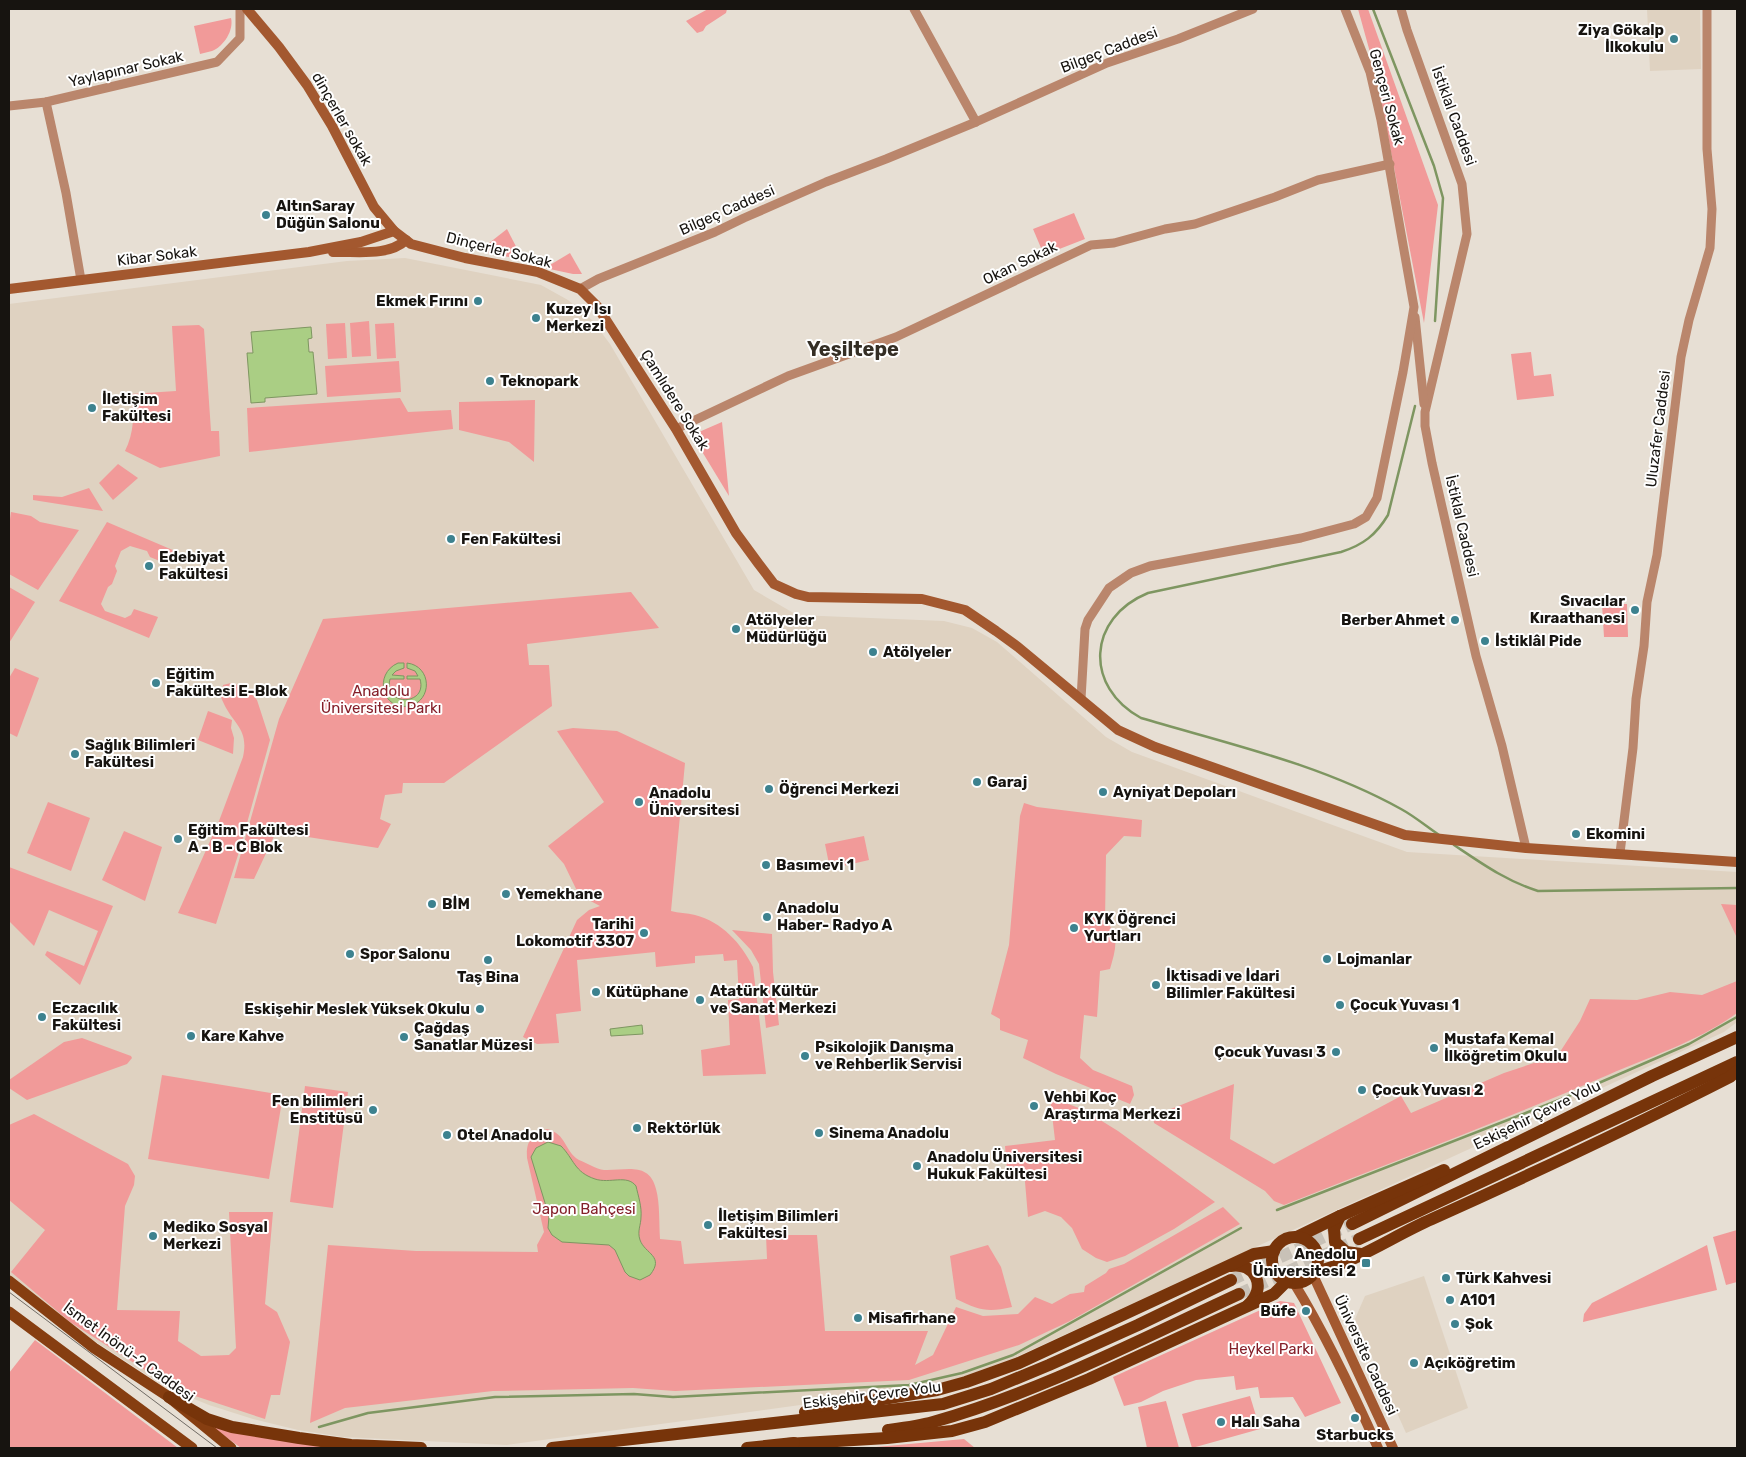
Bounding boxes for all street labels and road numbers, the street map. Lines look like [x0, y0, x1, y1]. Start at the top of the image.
street label: Bilgeç Caddesi [1058, 23, 1160, 77]
street label: Yaylapınar Sokak [67, 47, 185, 91]
street label: Gençeri Sokak [1366, 47, 1409, 147]
street label: İstiklal Caddesi [1428, 64, 1480, 168]
street label: dinçerler sokak [308, 69, 376, 169]
street label: Bilgeç Caddesi [677, 181, 777, 239]
street label: Dinçerler Sokak [444, 228, 554, 272]
street label: Okan Sokak [980, 237, 1060, 289]
street label: Kibar Sokak [116, 242, 198, 270]
street label: Çamlıdere Sokak [637, 346, 713, 454]
street label: Uluzafer Caddesi [1642, 369, 1674, 489]
street label: İstiklal Caddesi [1442, 473, 1482, 579]
street label: Eskişehir Çevre Yolu [1470, 1076, 1604, 1154]
street label: Üniversite Caddesi [1330, 1292, 1402, 1418]
street label: İsmet İnönü-2 Caddesi [60, 1298, 198, 1406]
street label: Eskişehir Çevre Yolu [802, 1378, 942, 1412]

